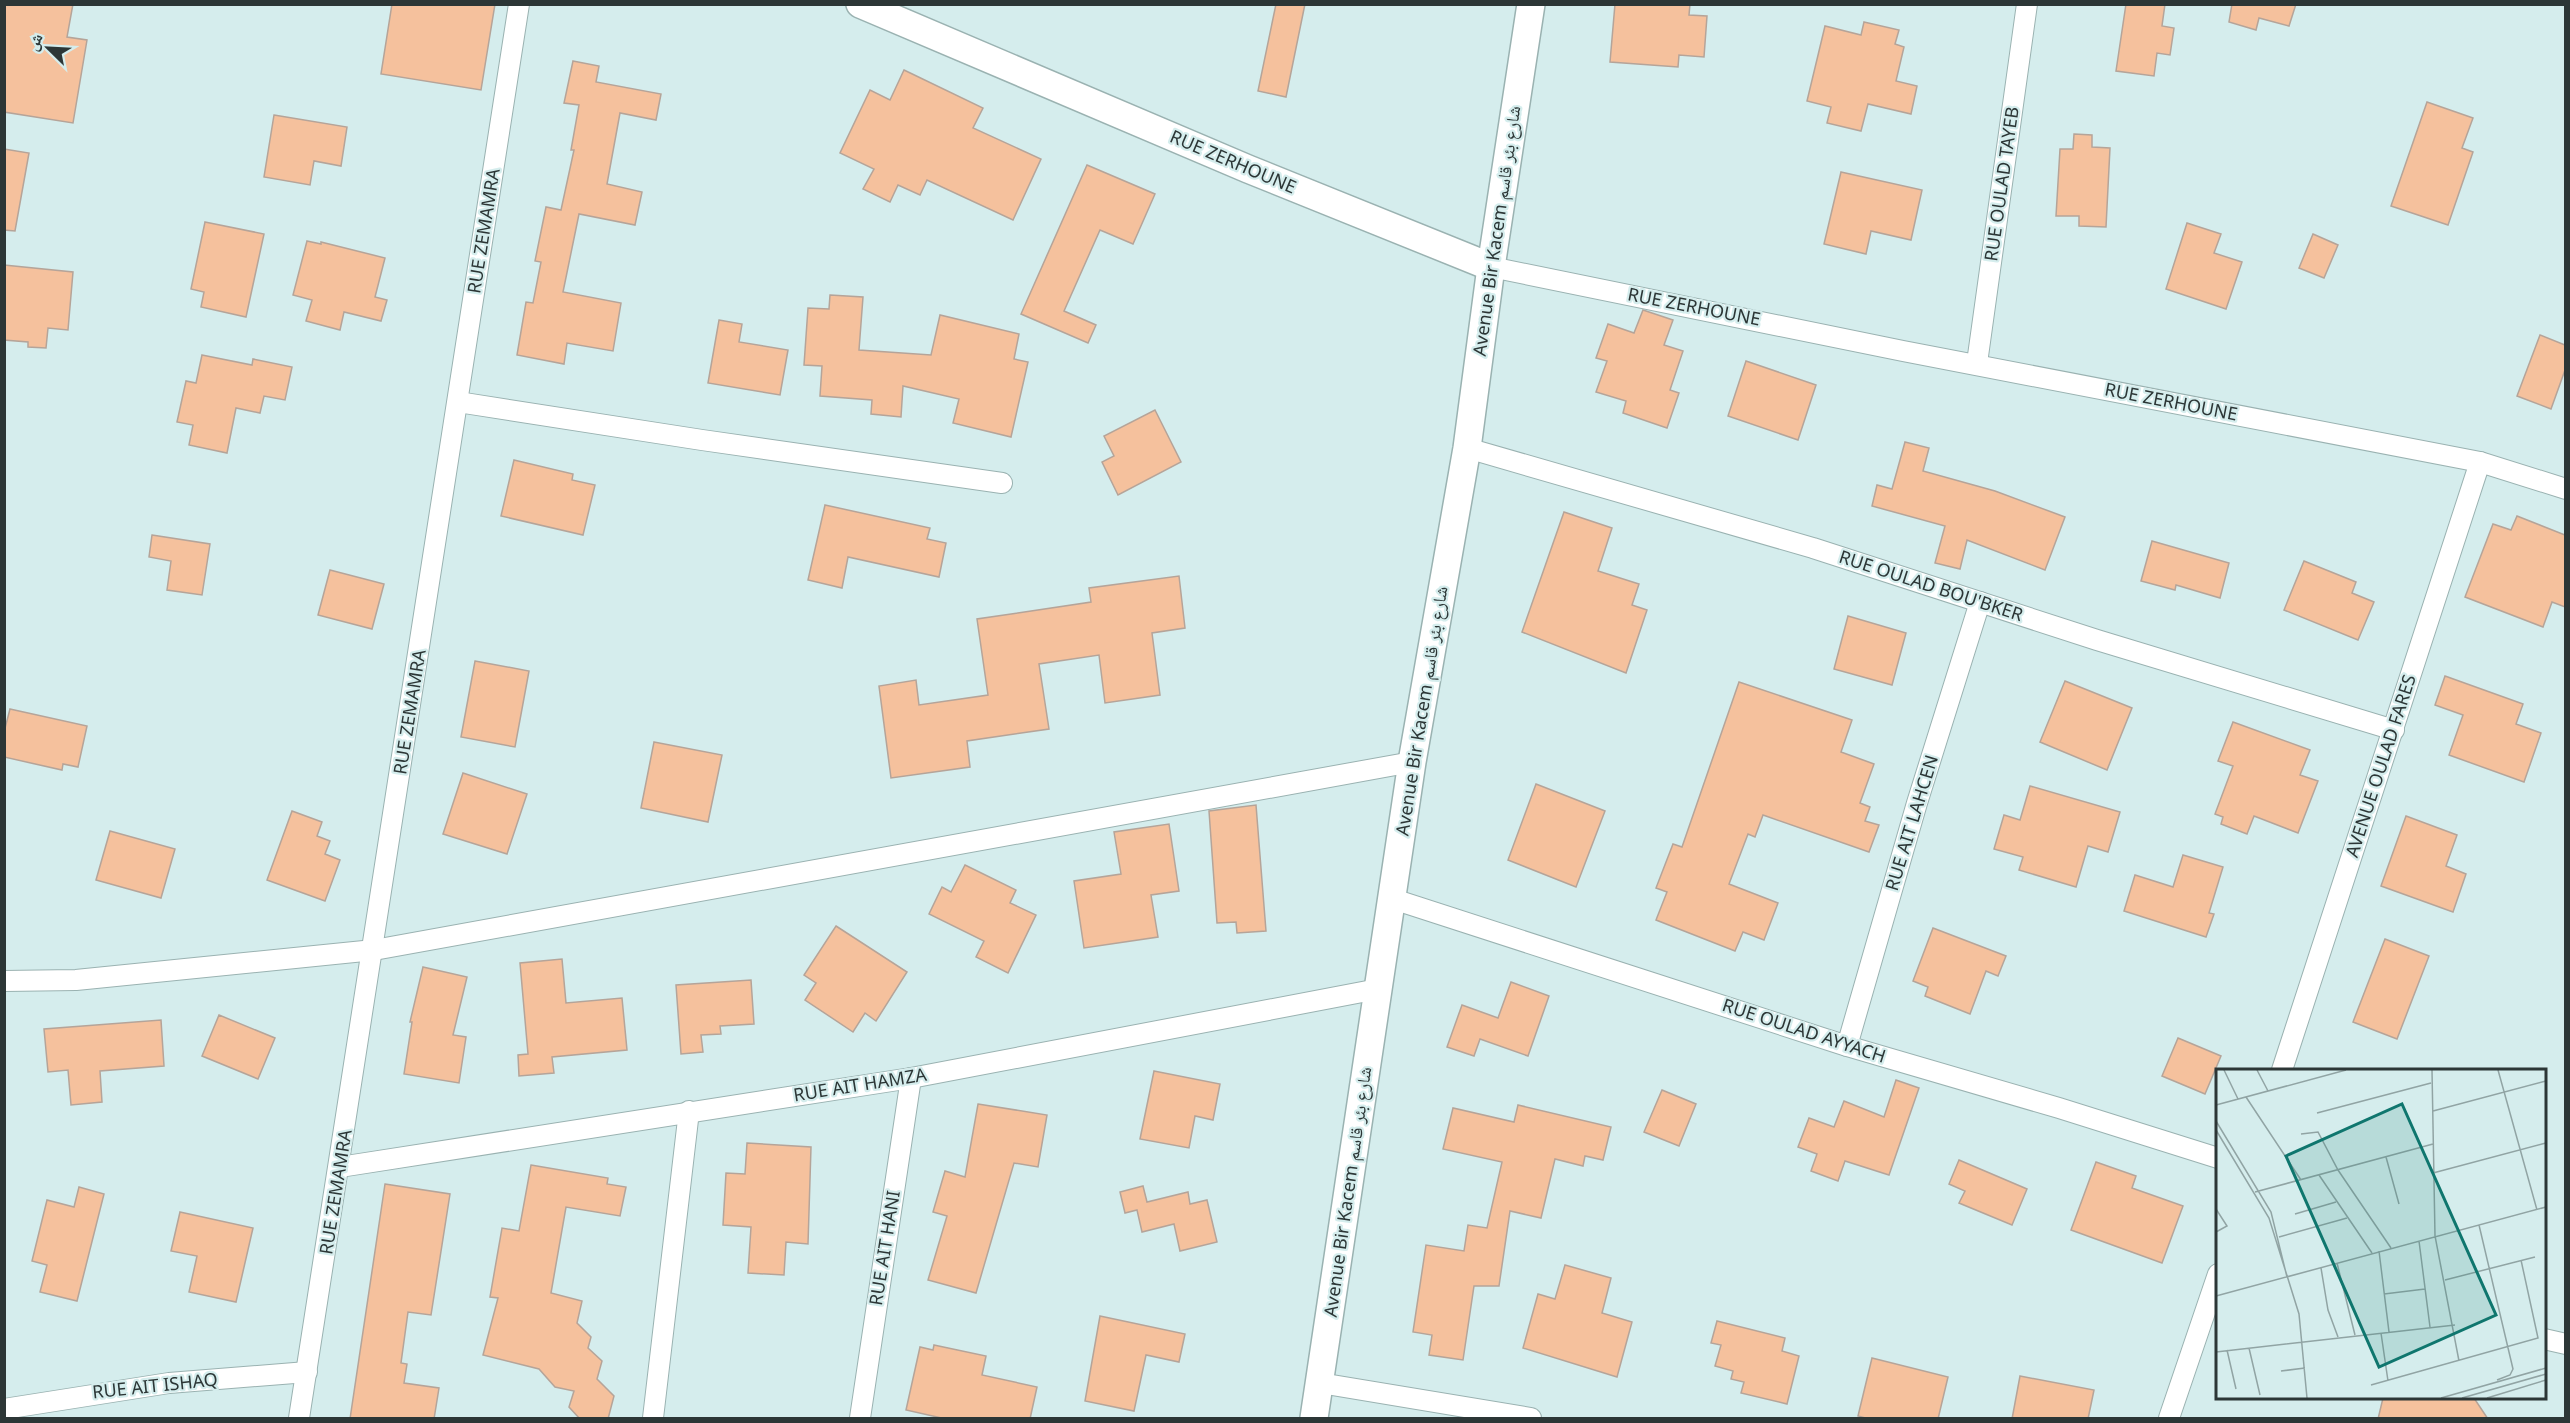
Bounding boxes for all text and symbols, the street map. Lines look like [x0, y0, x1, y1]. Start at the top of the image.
north arrow [18, 18, 78, 78]
text: ش [21, 30, 48, 54]
street label: Avenue Bir Kacem شارع بئر قاسم [1467, 104, 1526, 358]
street label: RUE OULAD TAYEB [1978, 105, 2024, 263]
street label: RUE ZERHOUNE [1167, 124, 1300, 198]
street label: RUE ZEMAMRA [461, 166, 505, 295]
street label: RUE ZERHOUNE [1626, 281, 1763, 331]
street label: RUE ZERHOUNE [2103, 376, 2240, 426]
street label: RUE OULAD BOU'BKER [1836, 544, 2026, 626]
street label: Avenue Bir Kacem شارع بئر قاسم [1389, 584, 1454, 838]
street label: RUE ZEMAMRA [387, 647, 431, 776]
street label: AVENUE OULAD FARES [2339, 671, 2421, 860]
street label: RUE AIT LAHCEN [1879, 752, 1943, 893]
street label: RUE OULAD AYYACH [1719, 992, 1889, 1068]
street label: RUE AIT HAMZA [792, 1062, 929, 1106]
street label: Avenue Bir Kacem شارع بئر قاسم [1318, 1065, 1377, 1319]
inset map [2216, 1069, 2546, 1399]
street label: RUE ZEMAMRA [313, 1127, 357, 1256]
street label: RUE AIT HANI [863, 1189, 905, 1307]
street label: RUE AIT ISHAQ [91, 1366, 219, 1404]

